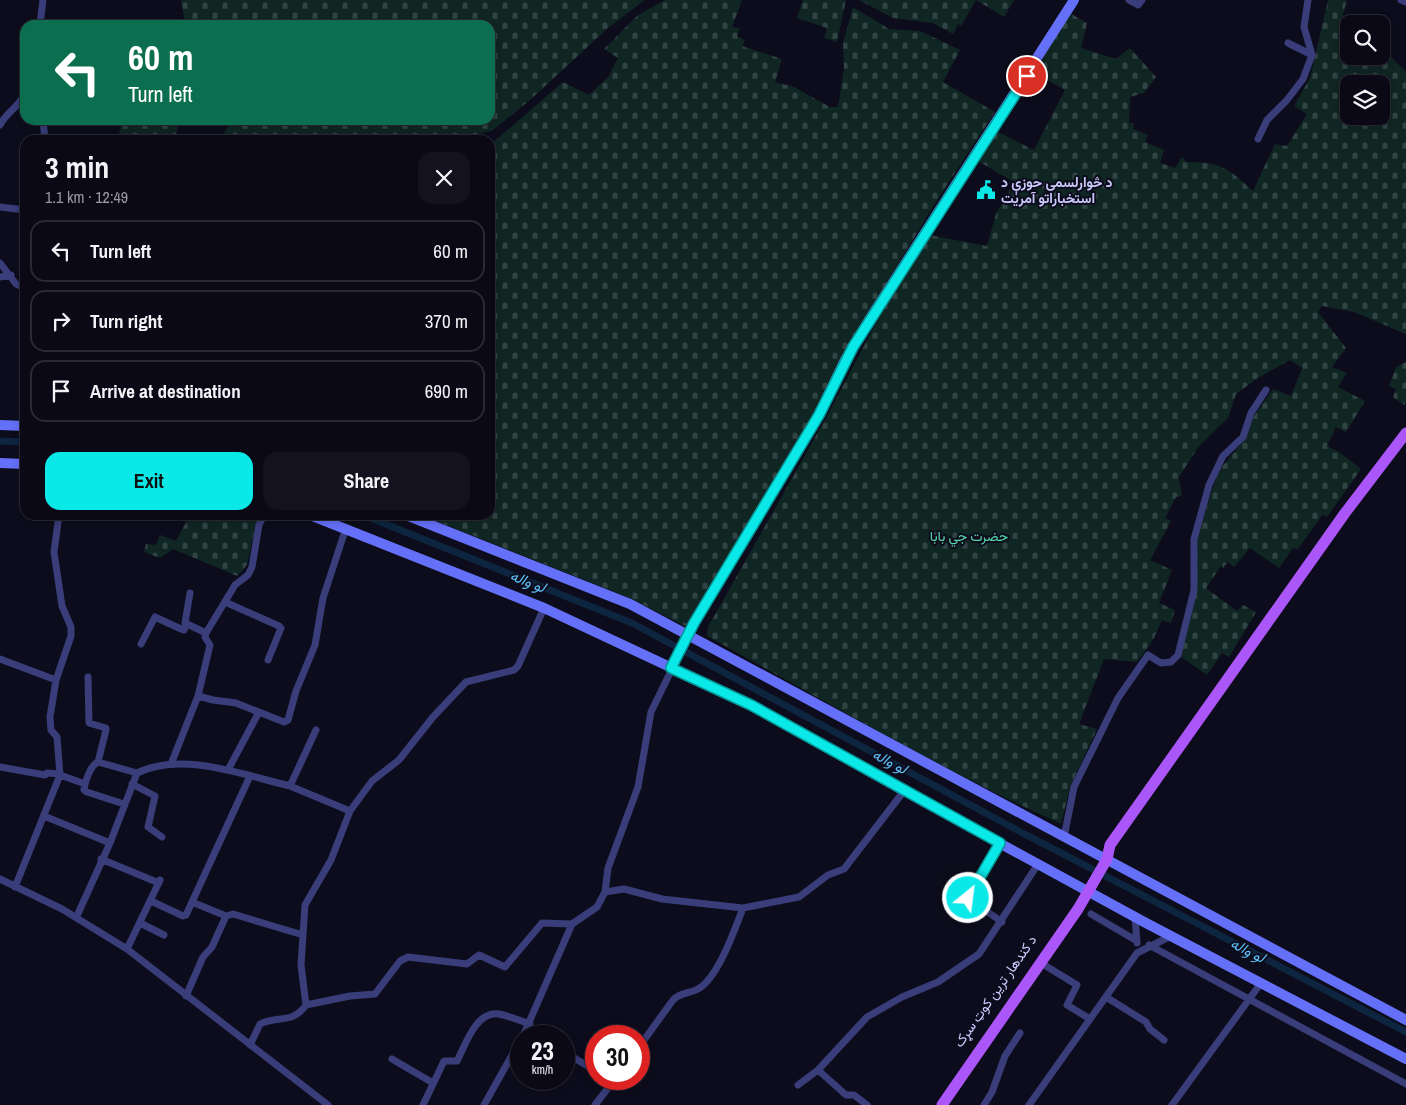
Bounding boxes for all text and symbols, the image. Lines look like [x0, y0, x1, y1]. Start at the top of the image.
map controls [1340, 15, 1390, 125]
button: search [1340, 15, 1390, 65]
text: 60 m [128, 34, 193, 81]
icon: left [45, 40, 110, 105]
pin [1006, 55, 1048, 97]
icon: arrive [1013, 62, 1041, 90]
button: layers [1340, 75, 1390, 125]
text: Turn left [128, 79, 193, 109]
text: 3 min [45, 147, 109, 187]
button: close [418, 152, 470, 204]
place label: د څوارلسمی حوزې د استخباراتو آمريت [1001, 173, 1113, 207]
public building icon: د څوارلسمی حوزې د استخباراتو آمريت [975, 179, 997, 201]
text: 1.1 km · 12:49 [45, 186, 128, 208]
icon: left [47, 237, 75, 265]
text: Turn left [90, 238, 151, 264]
text: 60 m [433, 238, 468, 264]
icon: right [47, 307, 75, 335]
text: Turn right [90, 308, 162, 334]
text: 370 m [425, 308, 468, 334]
icon: arrive [47, 377, 75, 405]
text: Arrive at destination [90, 378, 241, 404]
text: 690 m [425, 378, 468, 404]
button: Exit [45, 452, 253, 510]
button: Share [263, 452, 470, 510]
park label: حضرت جي بابا [930, 527, 1008, 548]
water label: لو واله [507, 564, 550, 598]
water label: لو واله [869, 743, 913, 780]
position arrow [941, 871, 993, 923]
street label: د کندهار ترين کوټ سړک [950, 931, 1041, 1051]
water label: لو واله [1227, 932, 1271, 968]
speed limit sign: 30 [585, 1025, 650, 1090]
text: 23 [531, 1034, 554, 1068]
text: km/h [532, 1062, 553, 1078]

